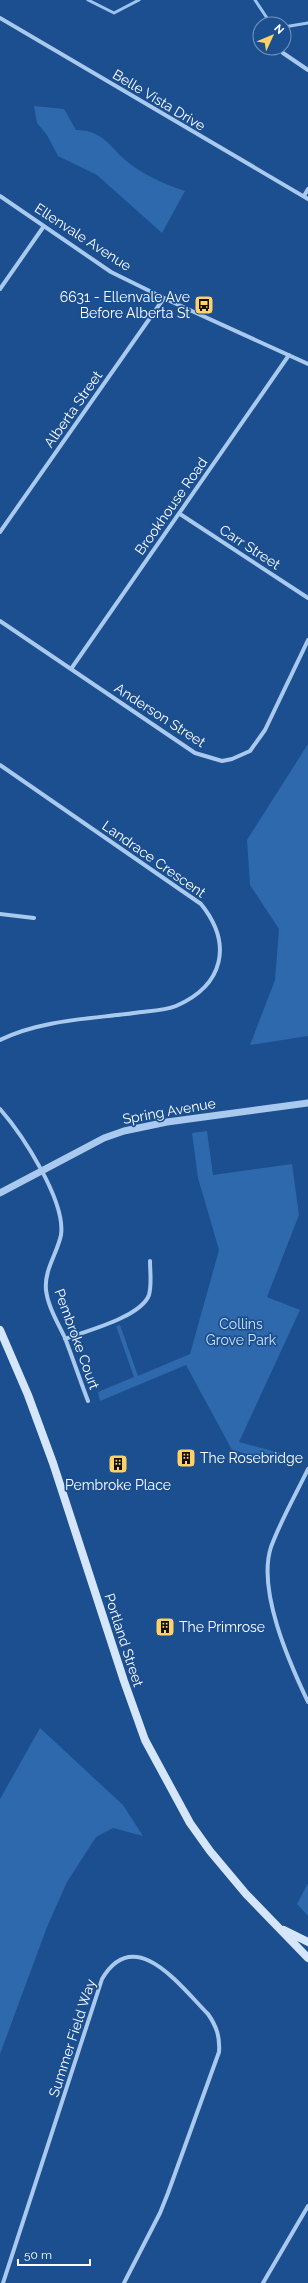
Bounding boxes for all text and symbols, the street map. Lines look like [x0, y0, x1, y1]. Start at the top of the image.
north arrow [252, 16, 292, 56]
text: N [271, 22, 286, 37]
street label: Belle Vista Drive [110, 66, 208, 134]
street label: Ellenvale Avenue [32, 200, 134, 274]
place label: 6631 - Ellenvale Ave Before Alberta St [60, 289, 190, 321]
bus stop icon: 6631 - Ellenvale Ave Before Alberta St [193, 294, 215, 316]
street label: Alberta Street [41, 367, 105, 450]
street label: Brookhouse Road [131, 454, 211, 558]
street label: Carr Street [217, 521, 284, 573]
street label: Anderson Street [112, 680, 209, 750]
street label: Landrace Crescent [99, 817, 209, 901]
street label: Spring Avenue [121, 1095, 217, 1127]
street label: Pembroke Court [51, 1286, 103, 1392]
park label: Collins Grove Park [206, 1316, 277, 1348]
building icon: The Rosebridge [175, 1447, 197, 1469]
place label: The Rosebridge [200, 1450, 303, 1466]
building icon: Pembroke Place [107, 1453, 129, 1475]
place label: Pembroke Place [65, 1477, 171, 1493]
street label: Portland Street [101, 1591, 147, 1689]
building icon: The Primrose [154, 1616, 176, 1638]
place label: The Primrose [179, 1619, 265, 1635]
street label: Summer Field Way [45, 1977, 99, 2099]
scale bar [18, 2241, 90, 2267]
text: 50 m [24, 2248, 52, 2262]

